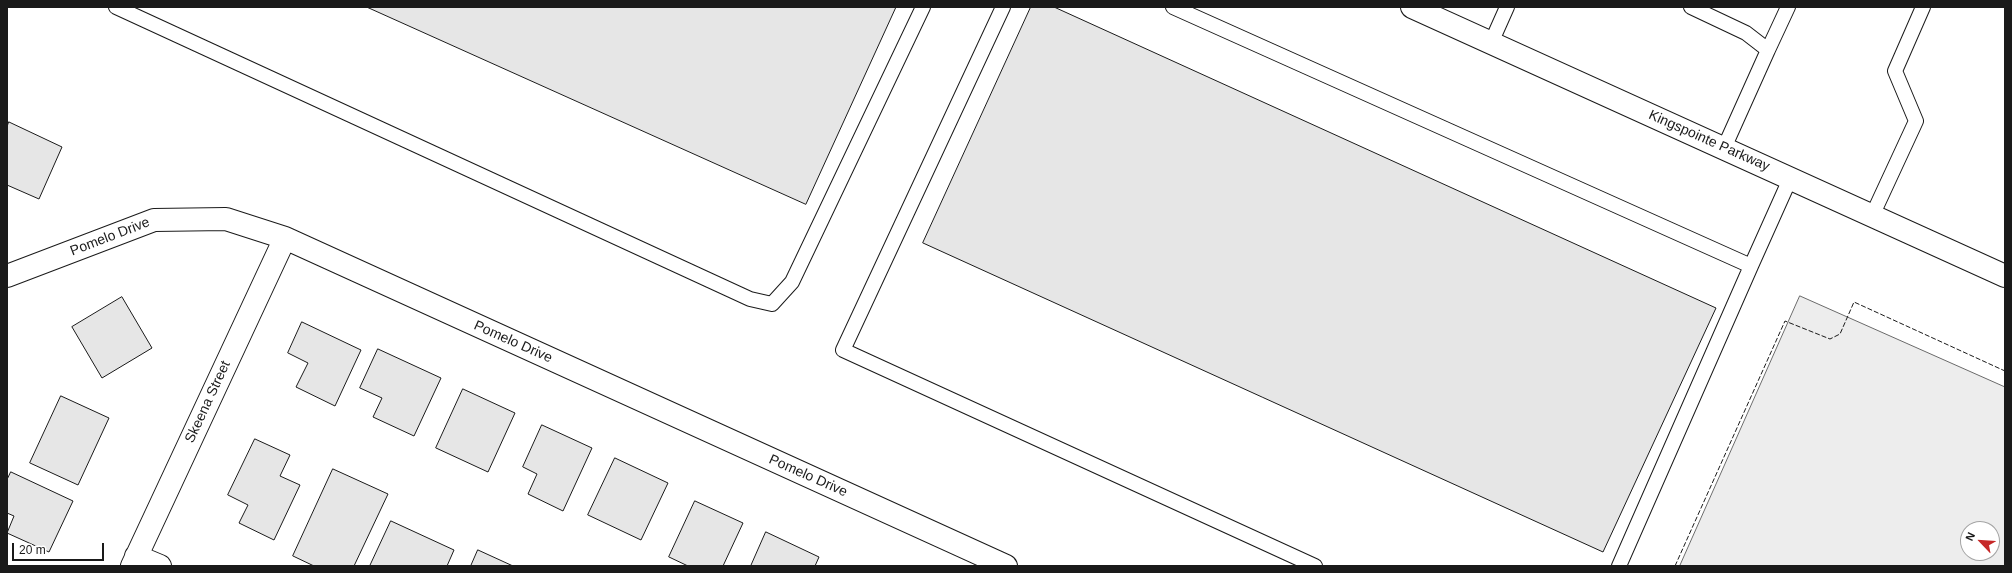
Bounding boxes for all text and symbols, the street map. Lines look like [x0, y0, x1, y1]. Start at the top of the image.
street label: Kingspointe Parkway [1646, 107, 1772, 175]
street label: Pomelo Drive [68, 214, 152, 260]
street label: Pomelo Drive [471, 317, 555, 367]
street label: Skeena Street [182, 358, 234, 446]
street label: Pomelo Drive [766, 451, 850, 501]
north arrow [1960, 521, 2000, 561]
text: N [1963, 530, 1977, 542]
scale bar [14, 535, 106, 561]
text: 20 m [19, 543, 46, 557]

